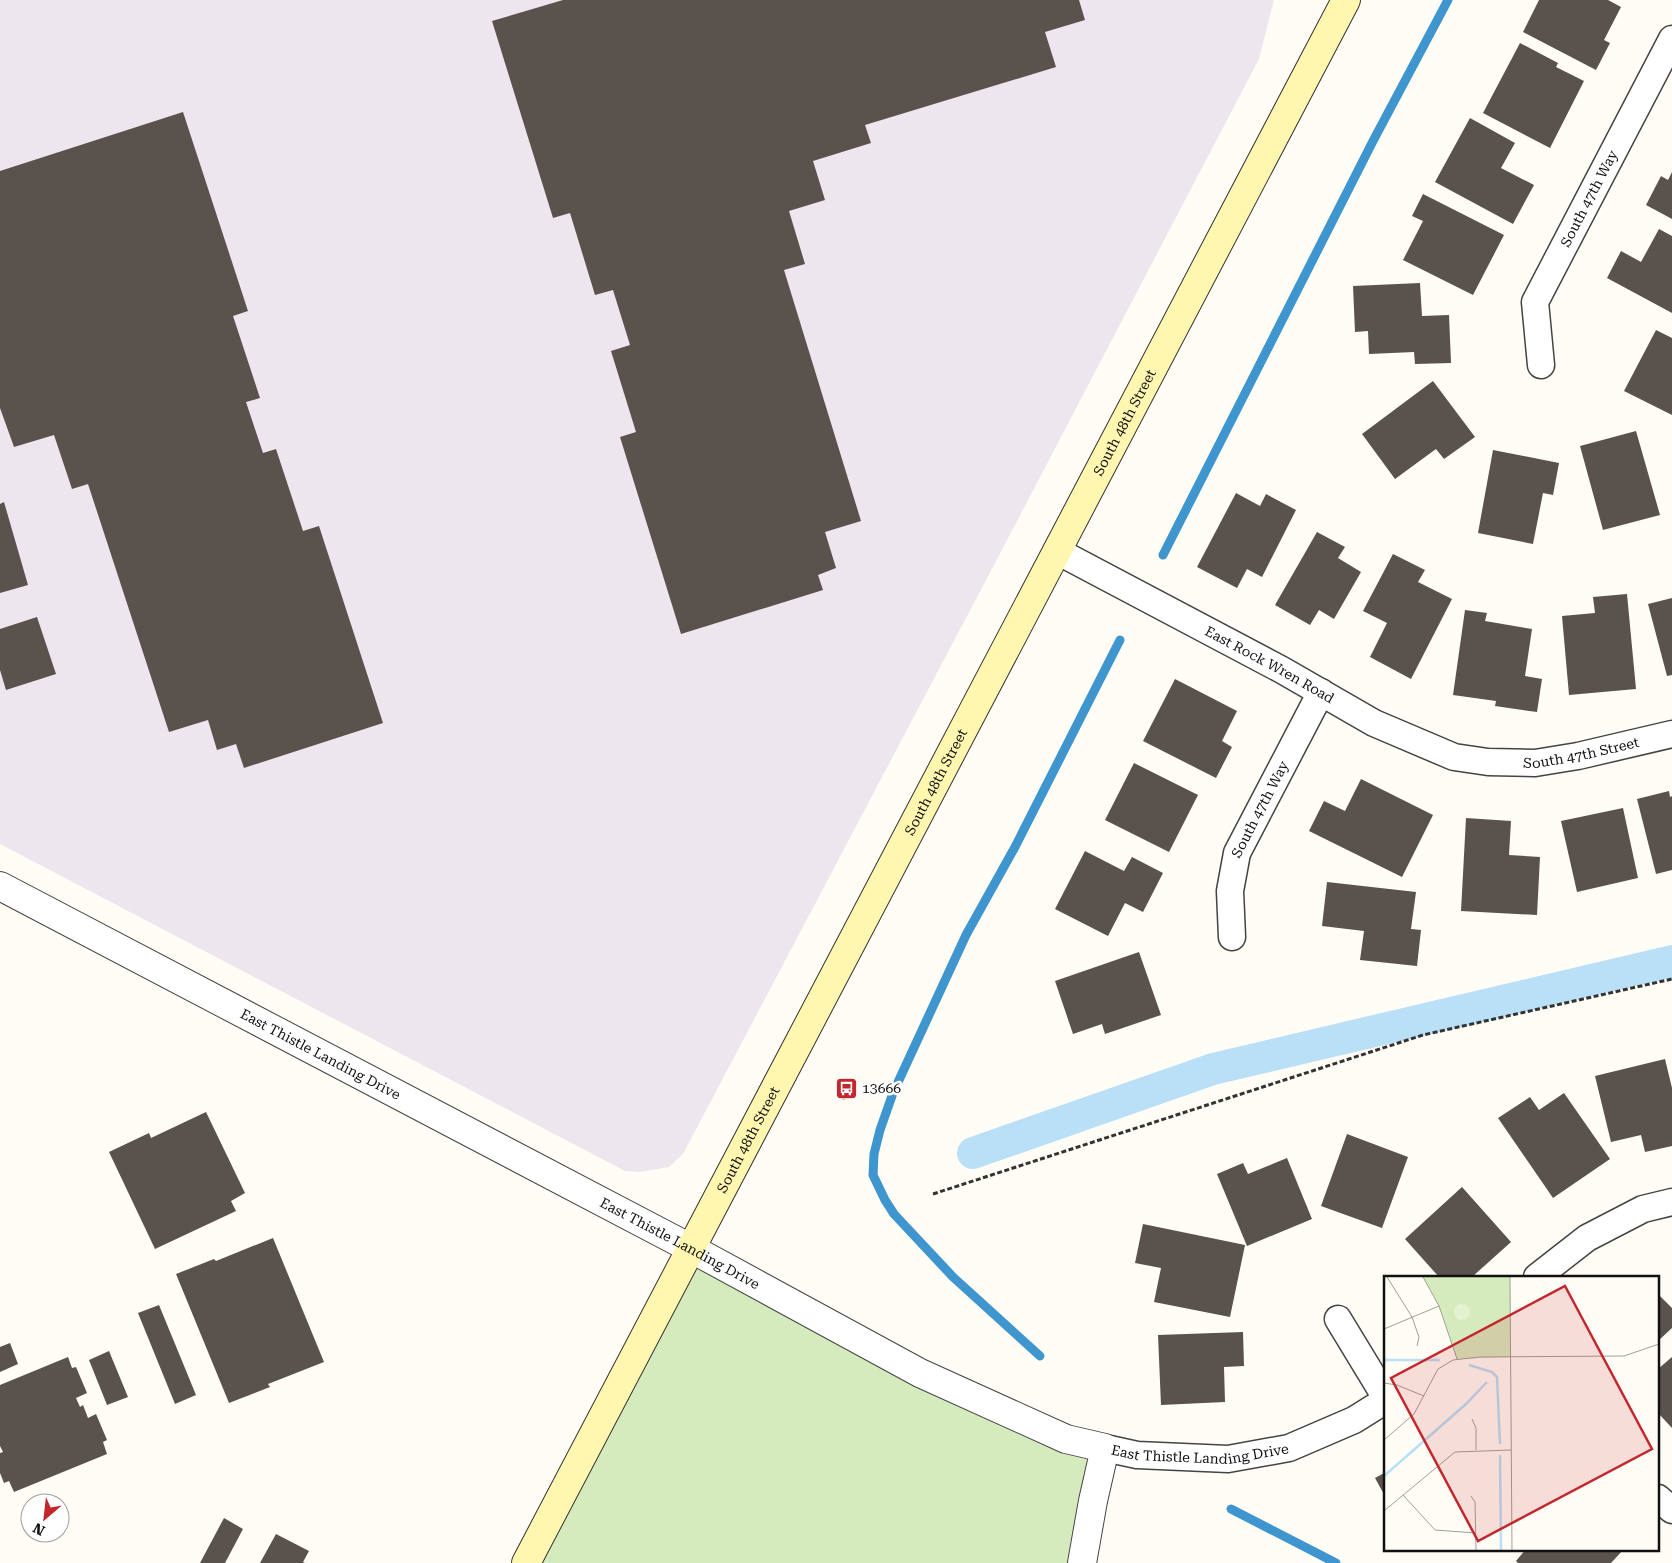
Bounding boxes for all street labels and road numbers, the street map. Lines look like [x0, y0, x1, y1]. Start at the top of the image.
street label: South 47th Way [1557, 147, 1621, 250]
street label: South 48th Street [1090, 367, 1159, 478]
street label: East Rock Wren Road [1202, 623, 1337, 706]
street label: South 48th Street [901, 726, 970, 838]
street label: South 47th Street [1523, 734, 1641, 771]
street label: South 47th Way [1228, 758, 1292, 860]
street label: East Thistle Landing Drive [238, 1006, 404, 1103]
street label: South 48th Street [714, 1084, 783, 1196]
street label: East Thistle Landing Drive [597, 1194, 763, 1292]
street label: East Thistle Landing Drive [1110, 1440, 1290, 1467]

